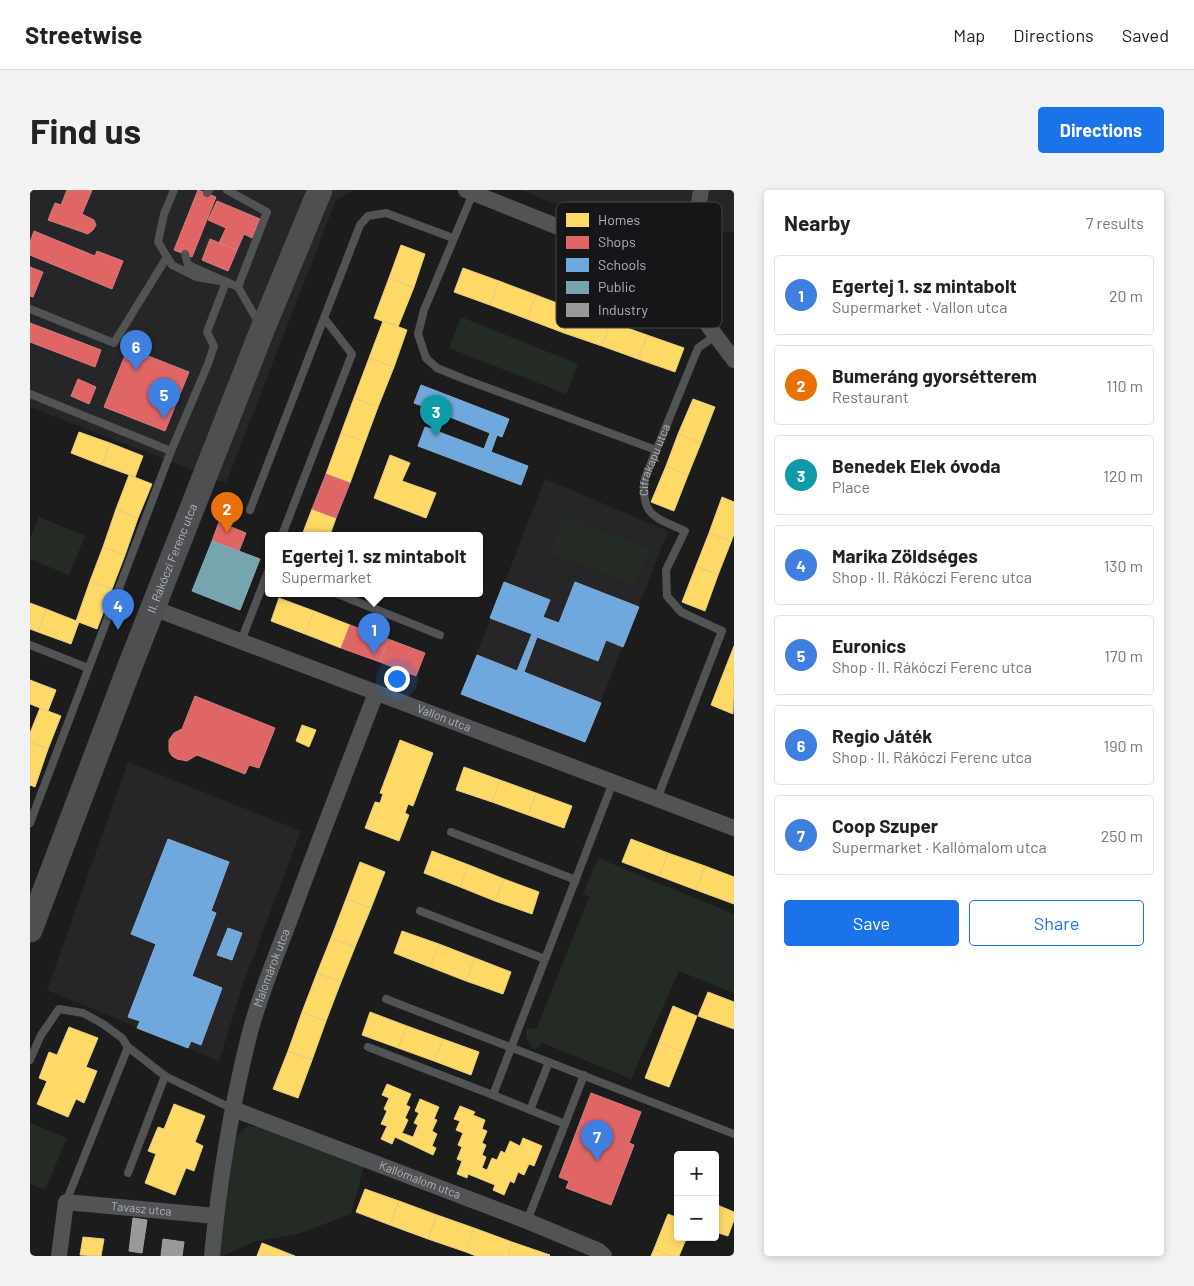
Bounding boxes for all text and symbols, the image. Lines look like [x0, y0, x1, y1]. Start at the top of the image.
text: Streetwise [25, 20, 142, 49]
text: Map [953, 24, 985, 46]
text: Directions [1013, 24, 1094, 46]
text: Saved [1122, 24, 1169, 46]
button: Directions [1038, 107, 1164, 153]
text: Find us [30, 109, 141, 151]
legend [556, 202, 722, 328]
text: Nearby [784, 210, 850, 235]
text: Homes [598, 211, 641, 228]
text: 7 results [1086, 213, 1144, 232]
text: Shops [598, 233, 636, 250]
text: Schools [598, 256, 646, 273]
text: Egertej 1. sz mintabolt [832, 274, 1017, 297]
text: Public [598, 278, 636, 295]
text: 1 [798, 286, 804, 305]
text: 20 m [1109, 286, 1143, 305]
text: Supermarket · Vallon utca [832, 297, 1007, 316]
text: Industry [598, 301, 649, 318]
pin: 6 [120, 330, 152, 371]
text: Bumeráng gyorsétterem [832, 364, 1037, 387]
text: 2 [797, 376, 805, 395]
text: 110 m [1106, 376, 1143, 395]
pin: 5 [148, 378, 180, 419]
text: Restaurant [832, 387, 909, 406]
pin: 3 [420, 395, 452, 436]
street label: Cifrakapu utca [636, 421, 672, 496]
text: Benedek Elek óvoda [832, 454, 1000, 477]
text: 3 [797, 466, 805, 485]
text: 120 m [1103, 466, 1143, 485]
text: Place [832, 477, 870, 496]
pin: 2 [211, 492, 243, 533]
street label: II. Rákóczi Ferenc utca [144, 501, 199, 615]
popup [265, 532, 483, 597]
text: Egertej 1. sz mintabolt [282, 544, 466, 567]
text: Marika Zöldséges [832, 544, 978, 567]
text: 4 [796, 556, 806, 575]
text: 130 m [1104, 556, 1143, 575]
text: Supermarket [282, 567, 372, 586]
text: Shop · II. Rákóczi Ferenc utca [832, 567, 1032, 586]
pin: 4 [102, 589, 134, 630]
pin: 1 [358, 613, 390, 654]
text: Euronics [832, 634, 906, 657]
text: 5 [797, 646, 805, 665]
text: 170 m [1104, 646, 1143, 665]
text: Shop · II. Rákóczi Ferenc utca [832, 657, 1032, 676]
your location [384, 666, 410, 692]
street label: Vallon utca [415, 701, 473, 734]
text: Regio Játék [832, 724, 932, 747]
text: 6 [797, 736, 805, 755]
text: 190 m [1104, 736, 1143, 755]
text: Shop · II. Rákóczi Ferenc utca [832, 747, 1032, 766]
text: Coop Szuper [832, 814, 938, 837]
text: 7 [797, 826, 805, 845]
text: 250 m [1101, 826, 1143, 845]
text: Supermarket · Kallómalom utca [832, 837, 1047, 856]
button: Save [784, 900, 959, 946]
button: Share [969, 900, 1144, 946]
street label: Malomárok utca [250, 926, 292, 1009]
pin: 7 [581, 1120, 613, 1161]
map controls [674, 1151, 719, 1241]
button: + [674, 1151, 719, 1196]
street label: Kallómalom utca [377, 1157, 463, 1201]
button: − [674, 1196, 719, 1241]
street label: Tavasz utca [110, 1198, 172, 1218]

